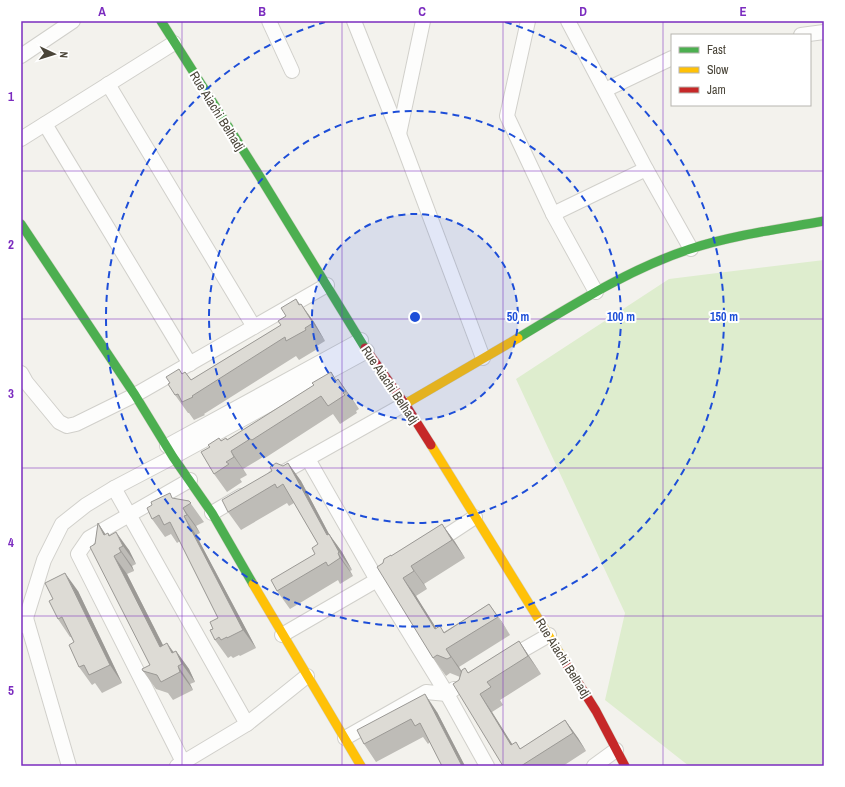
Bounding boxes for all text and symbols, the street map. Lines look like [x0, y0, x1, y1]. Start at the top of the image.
text: A [98, 3, 106, 20]
text: B [258, 3, 266, 20]
text: C [418, 3, 426, 20]
text: D [579, 3, 587, 20]
text: E [739, 3, 747, 20]
north arrow [34, 34, 74, 74]
legend [671, 34, 811, 106]
text: Fast [707, 42, 726, 58]
text: N [57, 51, 71, 58]
text: Slow [707, 62, 729, 78]
street label: Rue Aiachi Belhadj [186, 68, 248, 154]
text: Jam [707, 82, 726, 98]
text: 1 [8, 88, 14, 105]
text: 2 [8, 236, 14, 253]
text: 50 m [507, 309, 529, 325]
text: 100 m [607, 309, 635, 325]
text: 150 m [710, 309, 738, 325]
centre of rings [408, 310, 422, 324]
street label: Rue Aiachi Belhadj [358, 343, 422, 427]
text: 3 [8, 385, 14, 402]
text: 4 [8, 534, 14, 551]
street label: Rue Aiachi Belhadj [532, 615, 594, 701]
text: 5 [8, 682, 14, 699]

